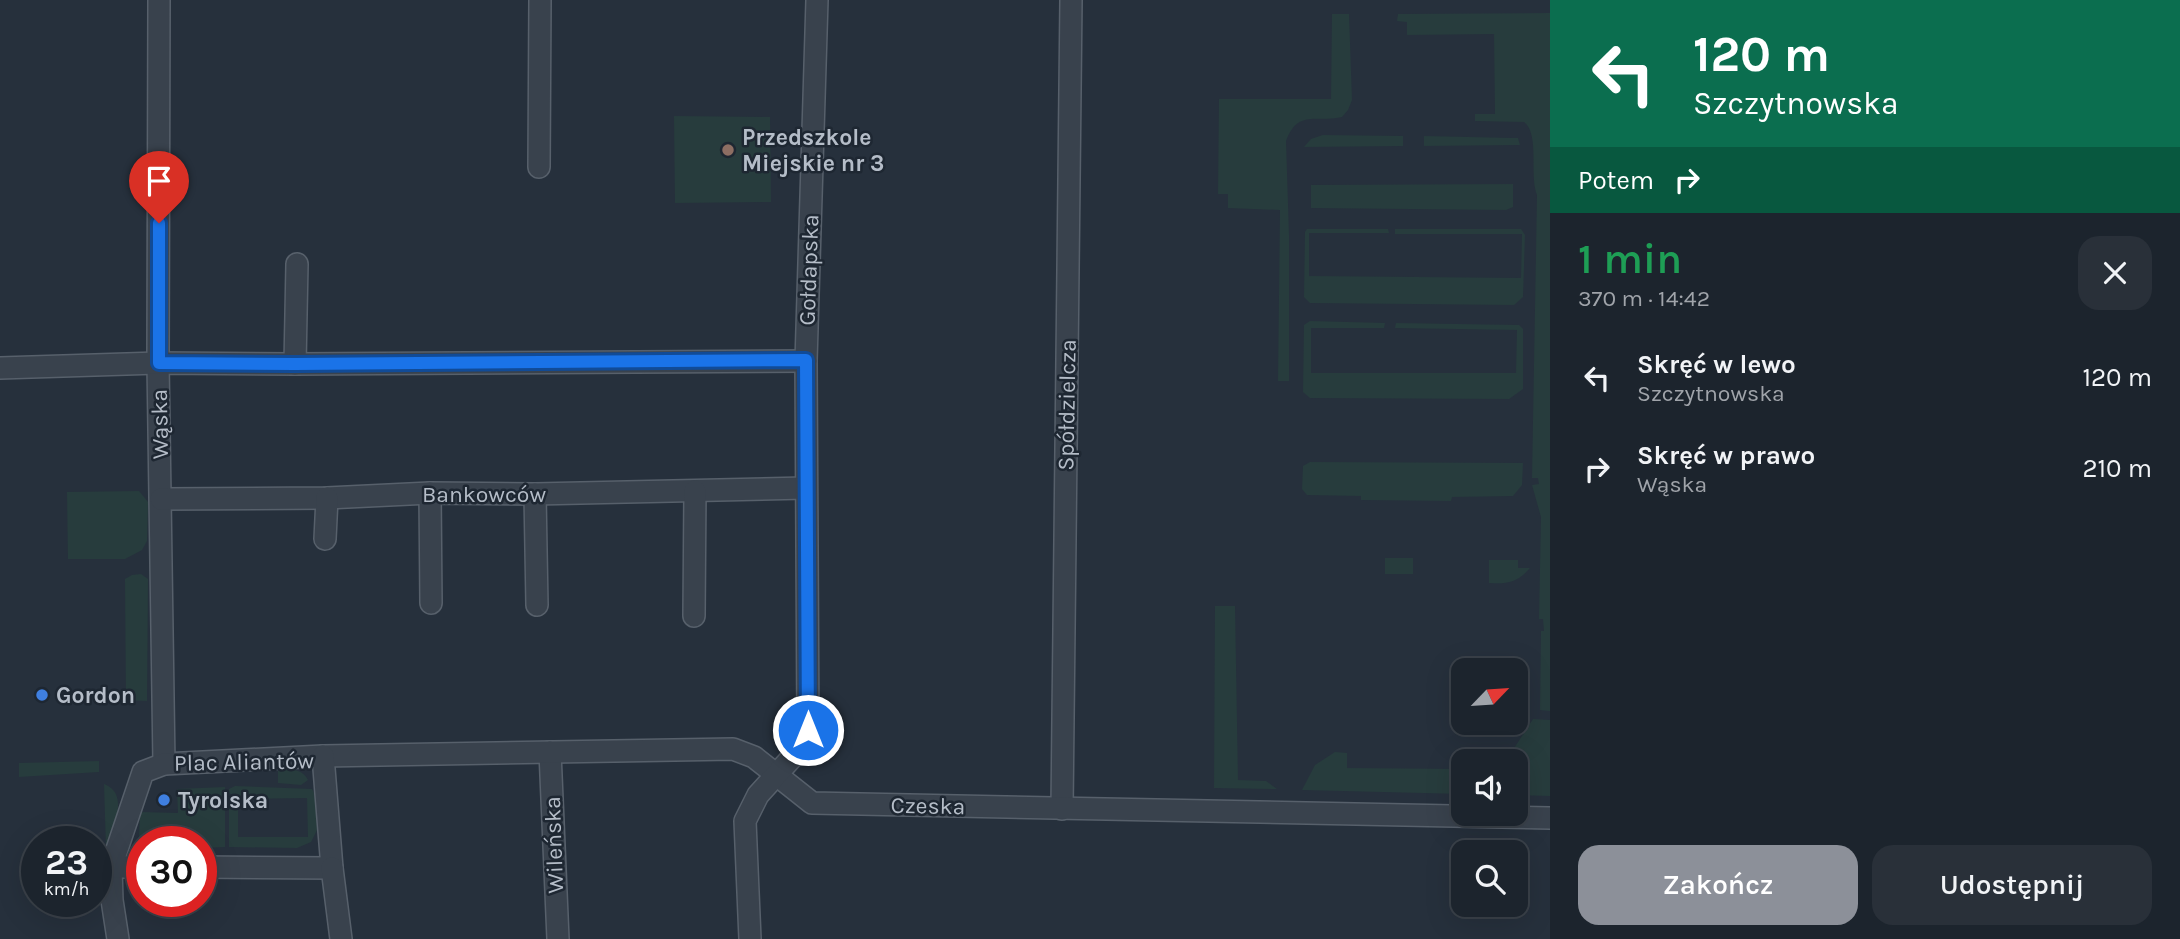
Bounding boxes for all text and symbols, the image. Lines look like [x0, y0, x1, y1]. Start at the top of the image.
text: 120 m [1693, 26, 1830, 83]
icon: left [1578, 28, 1669, 119]
text: Szczytnowska [1693, 85, 1899, 122]
place label: Przedszkole Miejskie nr 3 [742, 124, 884, 177]
marker: Przedszkole Miejskie nr 3 [720, 142, 736, 158]
pin [129, 151, 189, 223]
icon: right [1668, 161, 1706, 199]
icon: arrive [140, 162, 178, 200]
text: Potem [1578, 165, 1654, 196]
street label: Gołdapska [794, 214, 824, 326]
text: 1 min [1578, 234, 1682, 284]
button: close [2078, 236, 2152, 310]
text: 370 m · 14:42 [1578, 285, 1710, 312]
street label: Spółdzielcza [1052, 339, 1082, 471]
text: Skręć w lewo [1637, 349, 1796, 380]
icon: left [1578, 359, 1616, 397]
text: 120 m [2082, 362, 2152, 393]
text: Szczytnowska [1637, 380, 1785, 407]
street label: Wąska [146, 389, 174, 459]
text: Skręć w prawo [1637, 440, 1815, 471]
icon: right [1578, 450, 1616, 488]
text: 210 m [2082, 453, 2152, 484]
text: Wąska [1637, 471, 1707, 498]
street label: Bankowców [422, 481, 546, 508]
north arrow [1451, 658, 1528, 735]
map controls [1451, 658, 1528, 917]
place label: Gordon [56, 682, 135, 709]
marker: Gordon [34, 687, 50, 703]
position arrow [771, 693, 845, 767]
street label: Plac Aliantów [174, 747, 315, 777]
button: sound [1451, 749, 1528, 826]
place label: Tyrolska [178, 787, 268, 814]
marker: Tyrolska [156, 792, 172, 808]
street label: Czeska [891, 792, 965, 820]
street label: Wileńska [539, 796, 569, 894]
speed limit sign: 30 [126, 826, 217, 917]
button: search [1451, 840, 1528, 917]
text: 23 [45, 842, 88, 883]
button: Zakończ [1578, 845, 1858, 925]
button: Udostępnij [1872, 845, 2152, 925]
text: km/h [44, 878, 89, 900]

